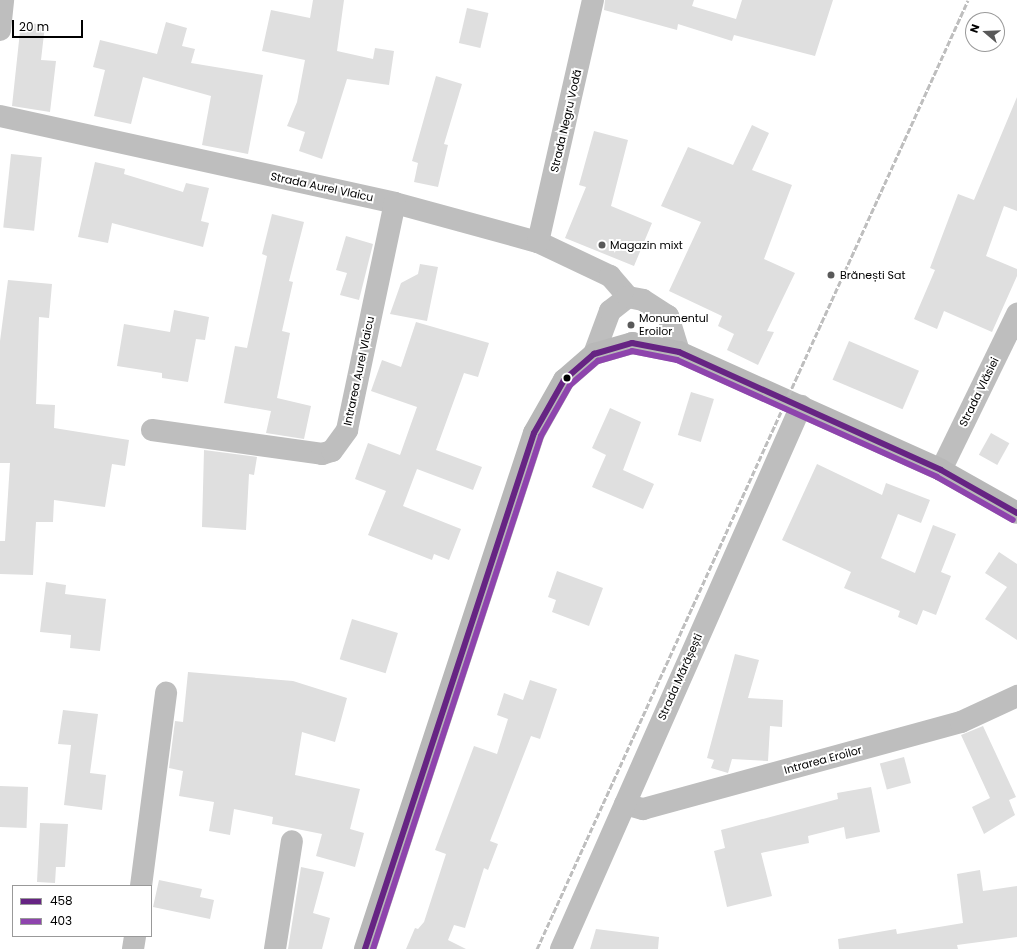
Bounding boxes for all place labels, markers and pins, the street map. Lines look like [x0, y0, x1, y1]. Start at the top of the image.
place label: Magazin mixt [610, 238, 683, 252]
marker: Magazin mixt [597, 240, 607, 250]
place label: Brănești Sat [840, 268, 905, 282]
marker: Brănești Sat [825, 269, 837, 281]
place label: Monumentul Eroilor [639, 312, 709, 338]
marker: Monumentul Eroilor [626, 320, 636, 330]
unlabelled marker [562, 373, 572, 383]

